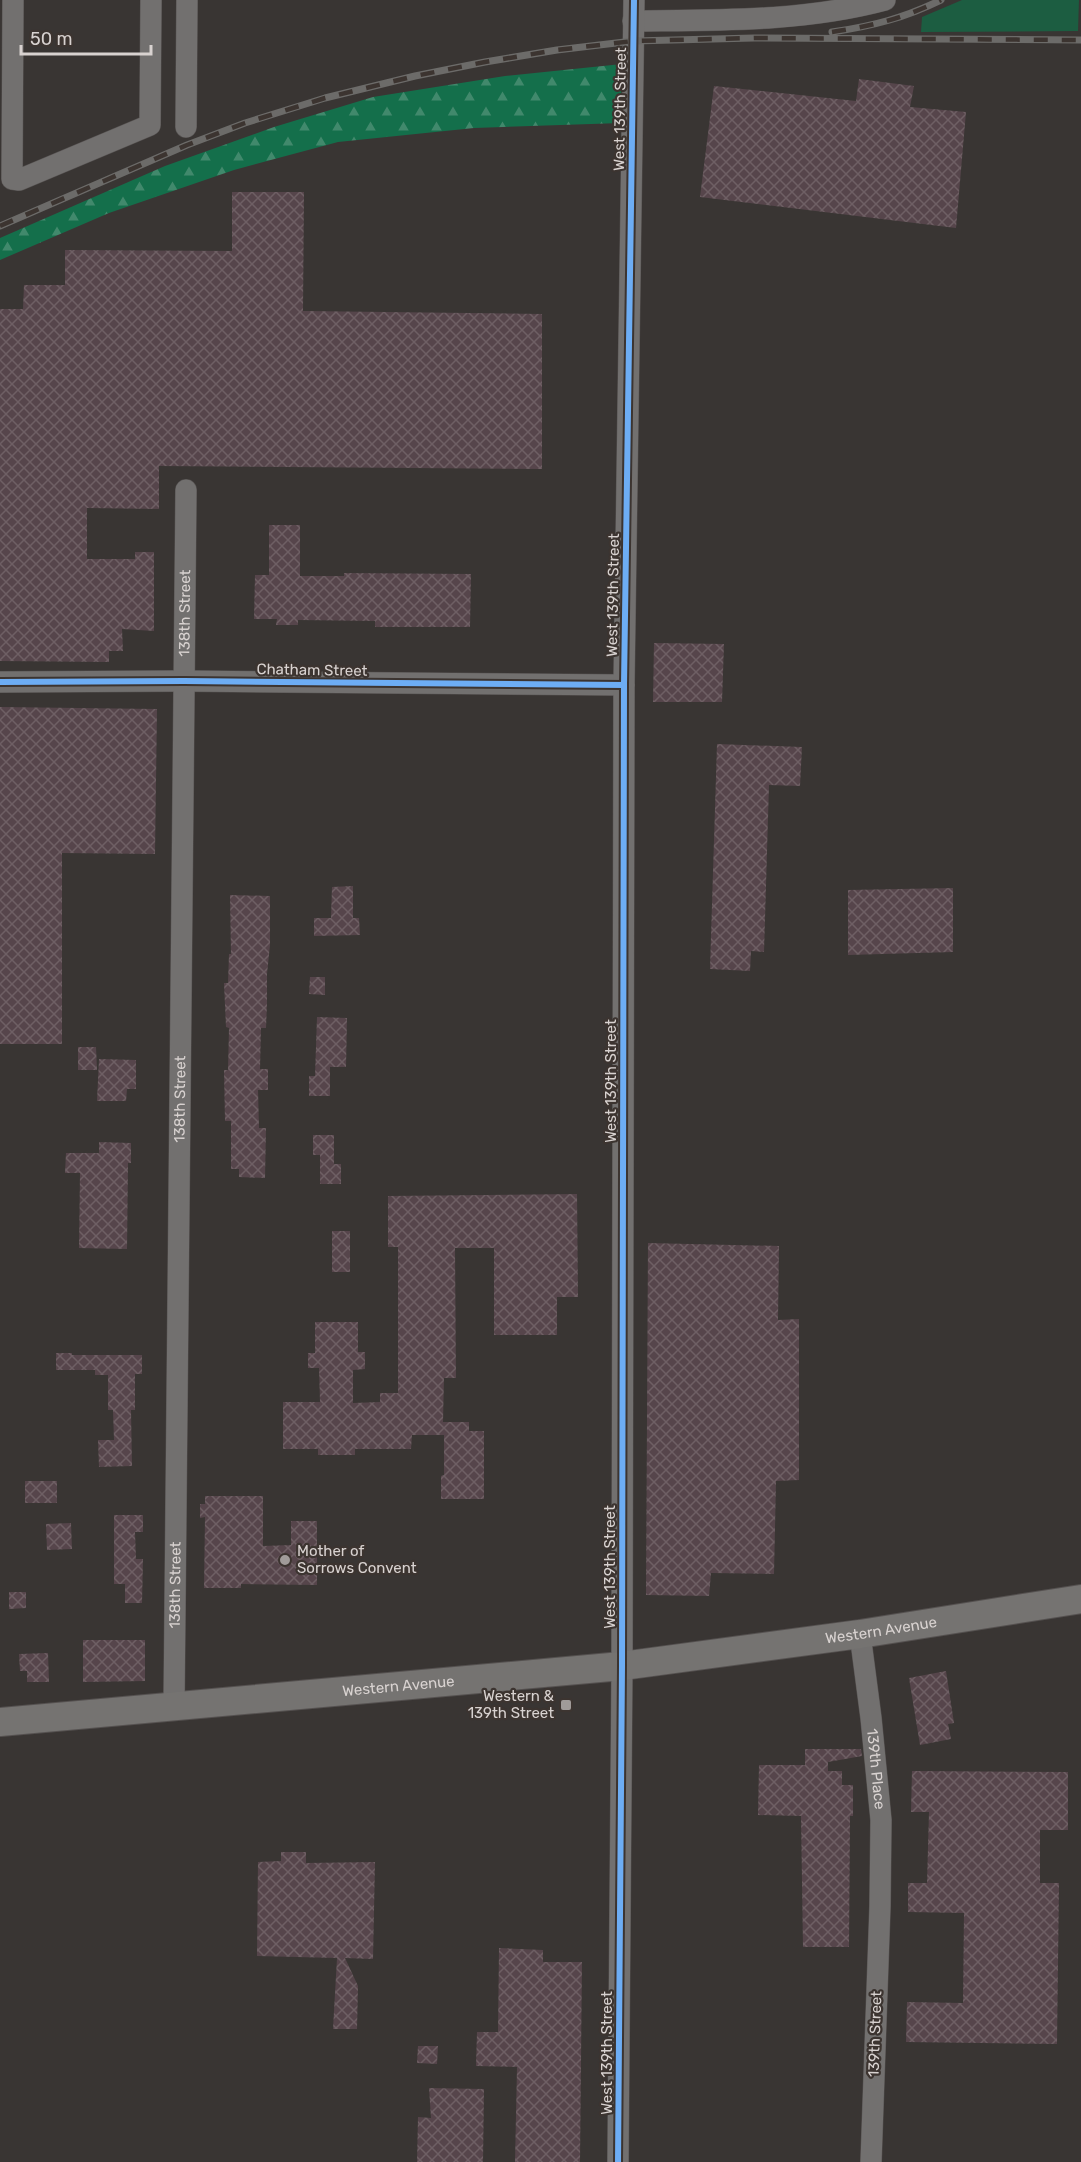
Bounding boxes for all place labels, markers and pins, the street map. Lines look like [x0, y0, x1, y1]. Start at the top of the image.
place label: Mother of Sorrows Convent [297, 1542, 417, 1577]
marker: Mother of Sorrows Convent [278, 1553, 292, 1567]
place label: Western & 139th Street [468, 1687, 555, 1722]
marker: Western & 139th Street [559, 1698, 573, 1712]

